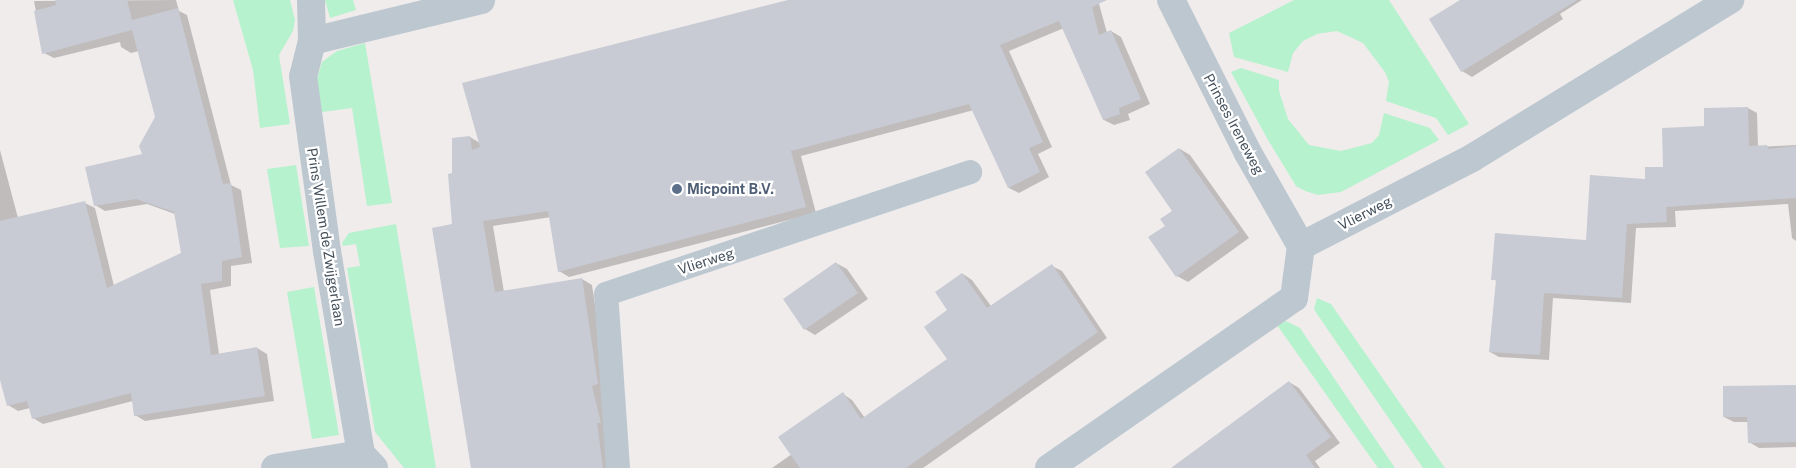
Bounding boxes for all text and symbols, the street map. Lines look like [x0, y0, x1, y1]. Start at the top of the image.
street label: Prinses Ireneweg [1200, 71, 1268, 177]
street label: Prins Willem de Zwijgerlaan [304, 146, 348, 328]
place label: Micpoint B.V. [687, 181, 774, 197]
marker: Micpoint B.V. [671, 183, 683, 195]
street label: Vlierweg [1335, 192, 1395, 234]
street label: Vlierweg [676, 244, 736, 278]

